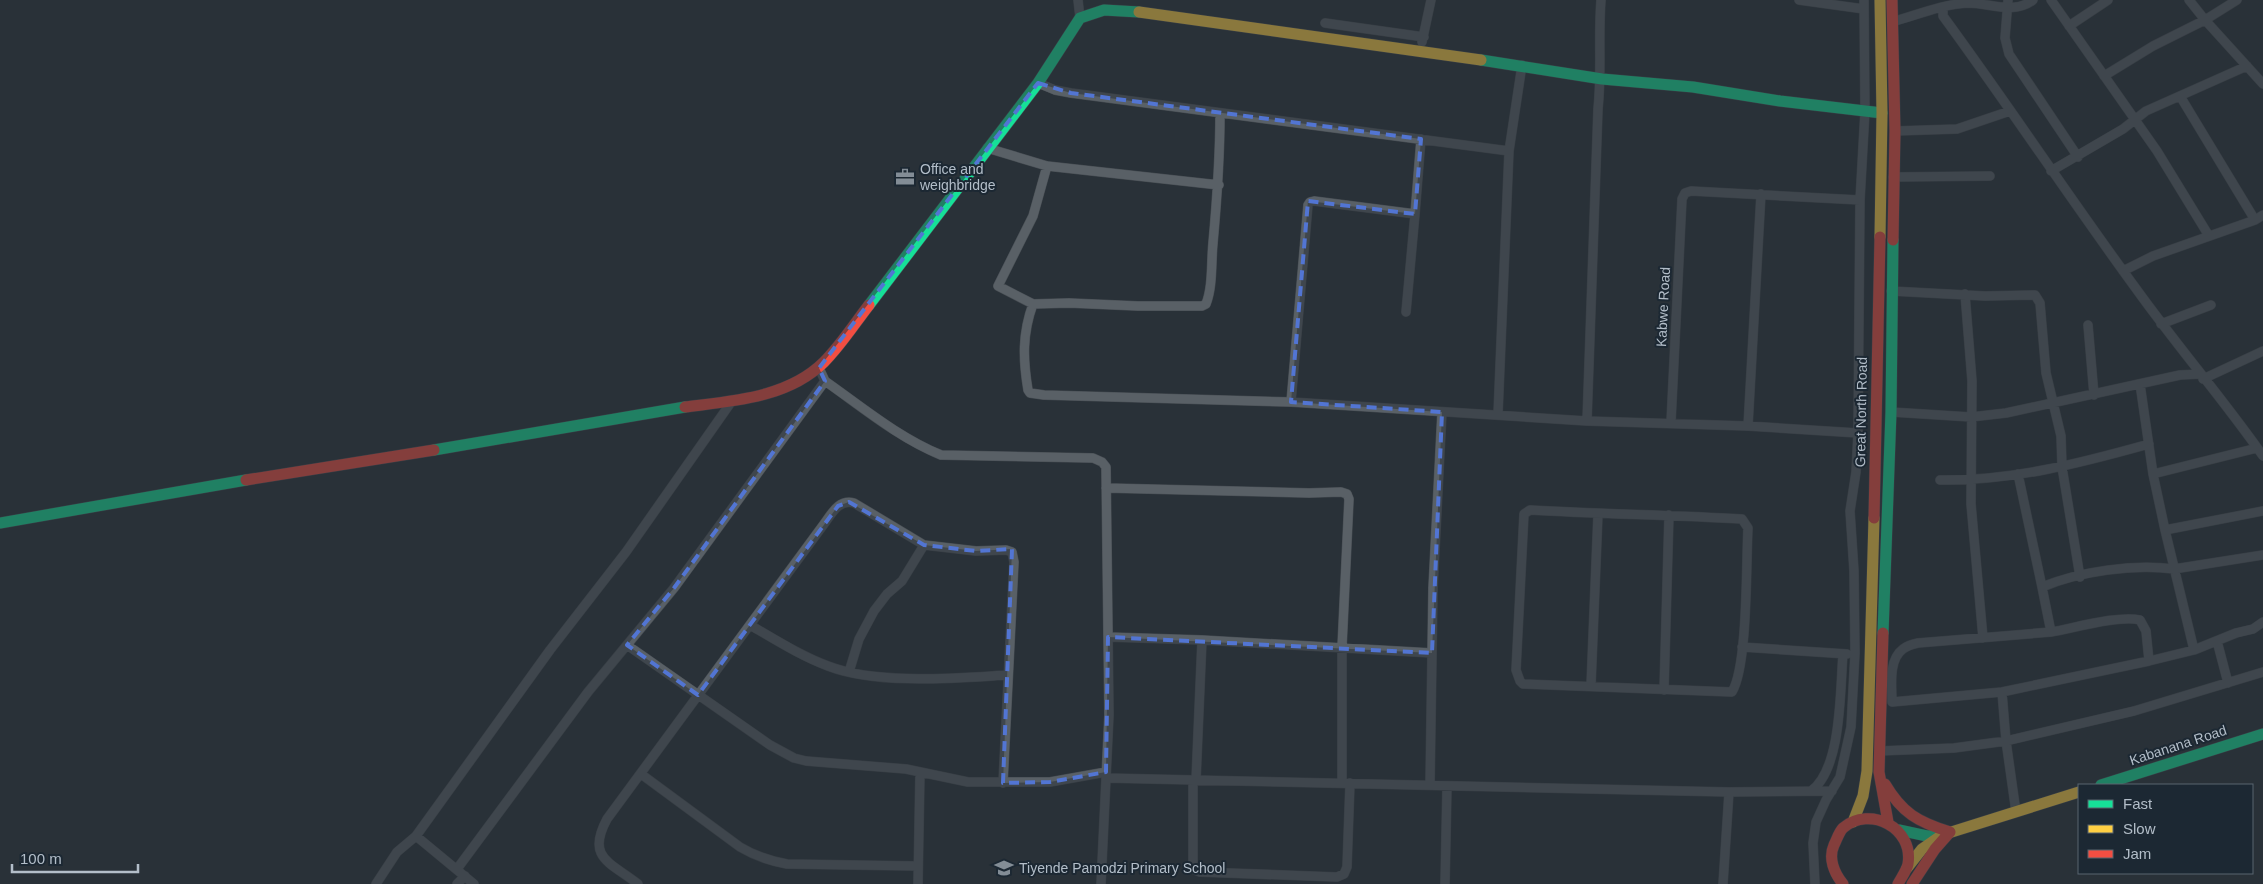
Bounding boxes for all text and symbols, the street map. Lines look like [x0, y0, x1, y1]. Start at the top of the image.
place label: Office and weighbridge [919, 161, 996, 193]
office icon: Office and weighbridge [894, 166, 916, 188]
street label: Kabwe Road [1653, 267, 1673, 347]
street label: Great North Road [1852, 357, 1870, 467]
street label: Kabanana Road [2127, 722, 2229, 768]
legend [2078, 784, 2253, 874]
text: Fast [2123, 795, 2153, 812]
text: Slow [2123, 820, 2156, 837]
scale bar [12, 842, 139, 874]
text: Jam [2123, 845, 2151, 862]
text: 100 m [20, 850, 62, 867]
school or university icon: Tiyende Pamodzi Primary School [993, 857, 1015, 879]
place label: Tiyende Pamodzi Primary School [1019, 860, 1225, 876]

